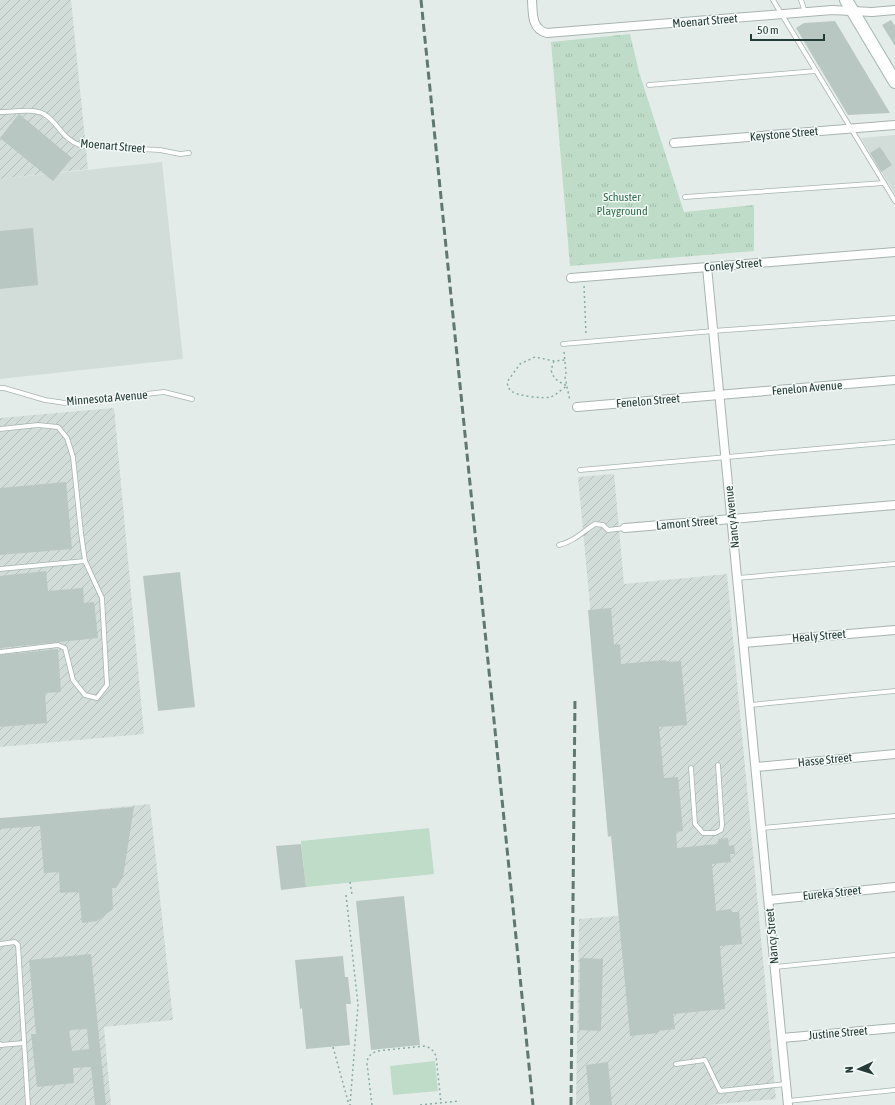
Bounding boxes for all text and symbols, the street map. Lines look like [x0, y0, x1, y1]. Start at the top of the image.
street label: Moenart Street [672, 11, 739, 31]
scale bar [751, 16, 824, 42]
text: 50 m [757, 23, 779, 37]
street label: Keystone Street [749, 124, 819, 144]
street label: Moenart Street [80, 136, 147, 156]
park label: Schuster Playground [596, 190, 648, 218]
street label: Conley Street [703, 255, 763, 275]
street label: Fenelon Avenue [771, 378, 843, 398]
street label: Minnesota Avenue [66, 387, 148, 409]
street label: Fenelon Street [616, 391, 681, 411]
street label: Nancy Avenue [722, 485, 742, 549]
street label: Lamont Street [656, 513, 719, 533]
street label: Healy Street [792, 627, 847, 645]
street label: Hasse Street [797, 750, 853, 770]
street label: Eureka Street [802, 883, 862, 903]
street label: Nancy Street [763, 907, 781, 964]
street label: Justine Street [808, 1023, 869, 1043]
north arrow [839, 1049, 879, 1089]
text: N [843, 1066, 855, 1073]

